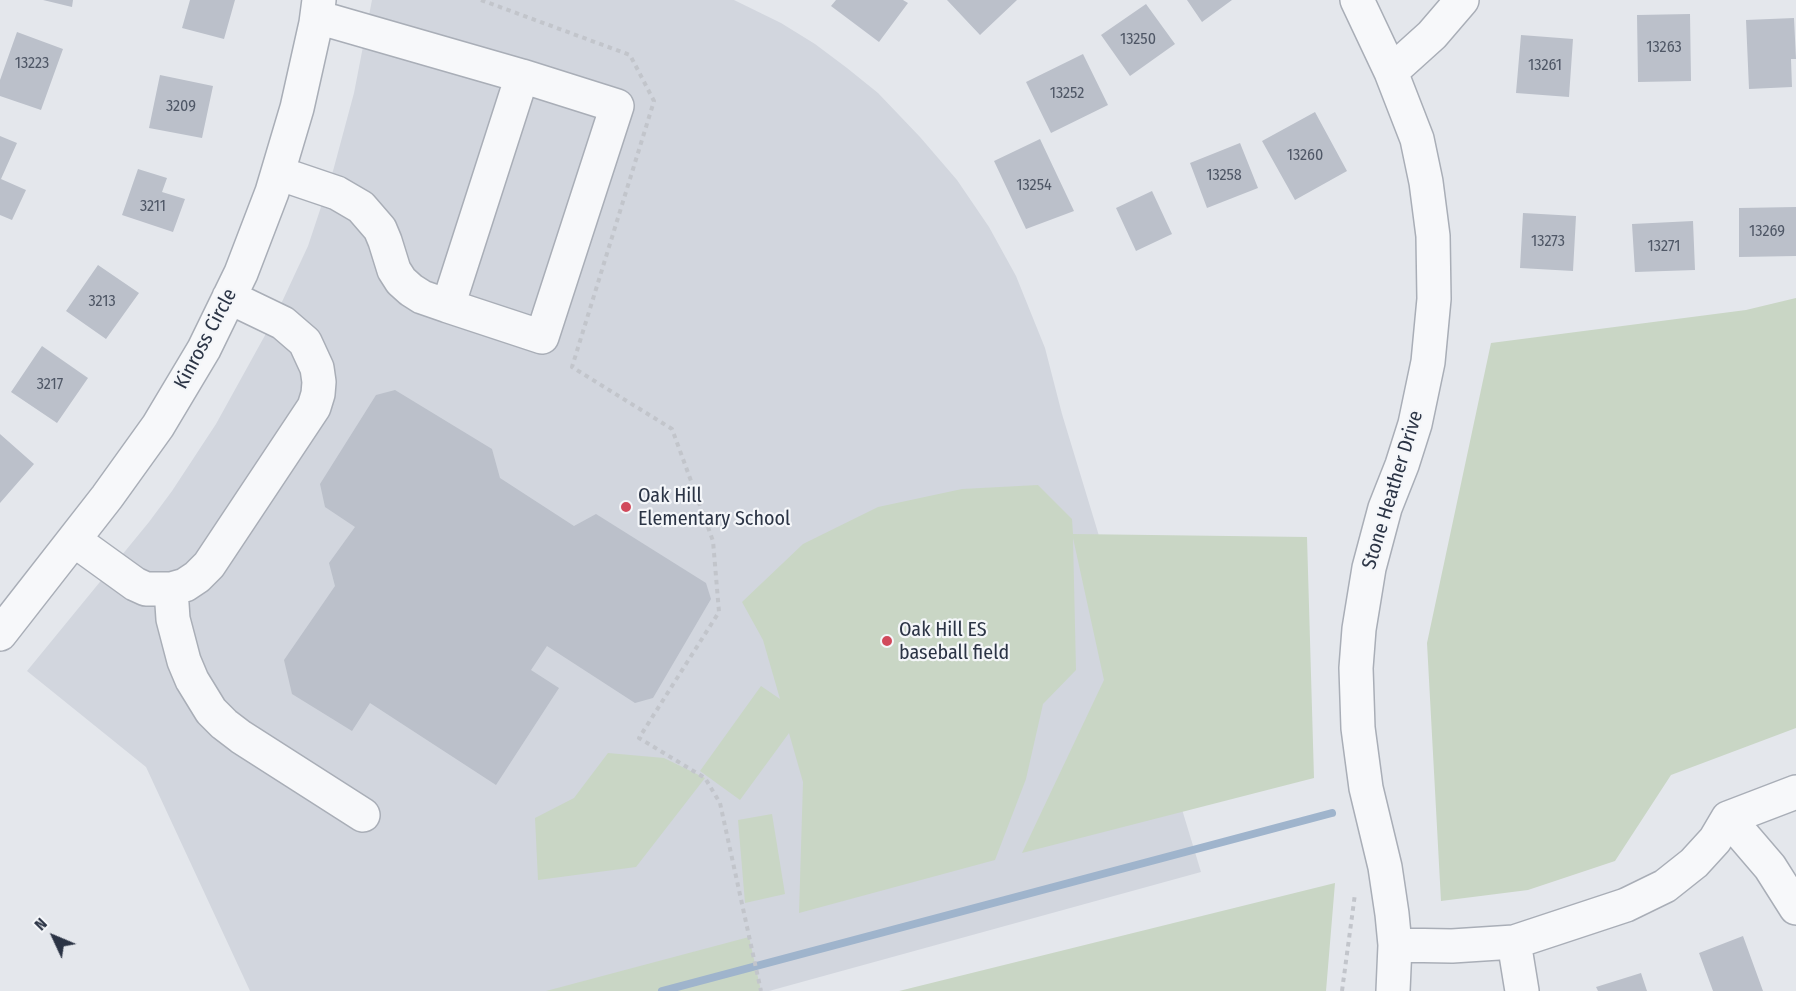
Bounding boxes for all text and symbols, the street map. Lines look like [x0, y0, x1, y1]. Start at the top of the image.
house number: 13250 [1120, 30, 1156, 50]
house number: 13263 [1646, 38, 1682, 58]
house number: 13223 [15, 54, 49, 74]
house number: 13261 [1528, 56, 1562, 76]
house number: 13252 [1050, 84, 1084, 104]
house number: 3209 [166, 97, 196, 117]
house number: 13260 [1287, 146, 1323, 166]
house number: 13258 [1206, 166, 1242, 186]
house number: 13254 [1016, 176, 1052, 196]
house number: 3211 [140, 197, 166, 217]
house number: 13269 [1749, 222, 1785, 242]
house number: 13273 [1531, 232, 1565, 252]
house number: 13271 [1648, 237, 1680, 257]
street label: Kinross Circle [170, 285, 242, 393]
house number: 3213 [88, 292, 116, 312]
house number: 3217 [37, 375, 63, 395]
street label: Stone Heather Drive [1357, 408, 1429, 572]
place label: Oak Hill Elementary School [638, 484, 790, 531]
marker: Oak Hill Elementary School [619, 500, 633, 514]
place label: Oak Hill ES baseball field [899, 618, 1009, 665]
marker: Oak Hill ES baseball field [880, 634, 894, 648]
north arrow [24, 907, 84, 967]
text: N [31, 914, 51, 934]

